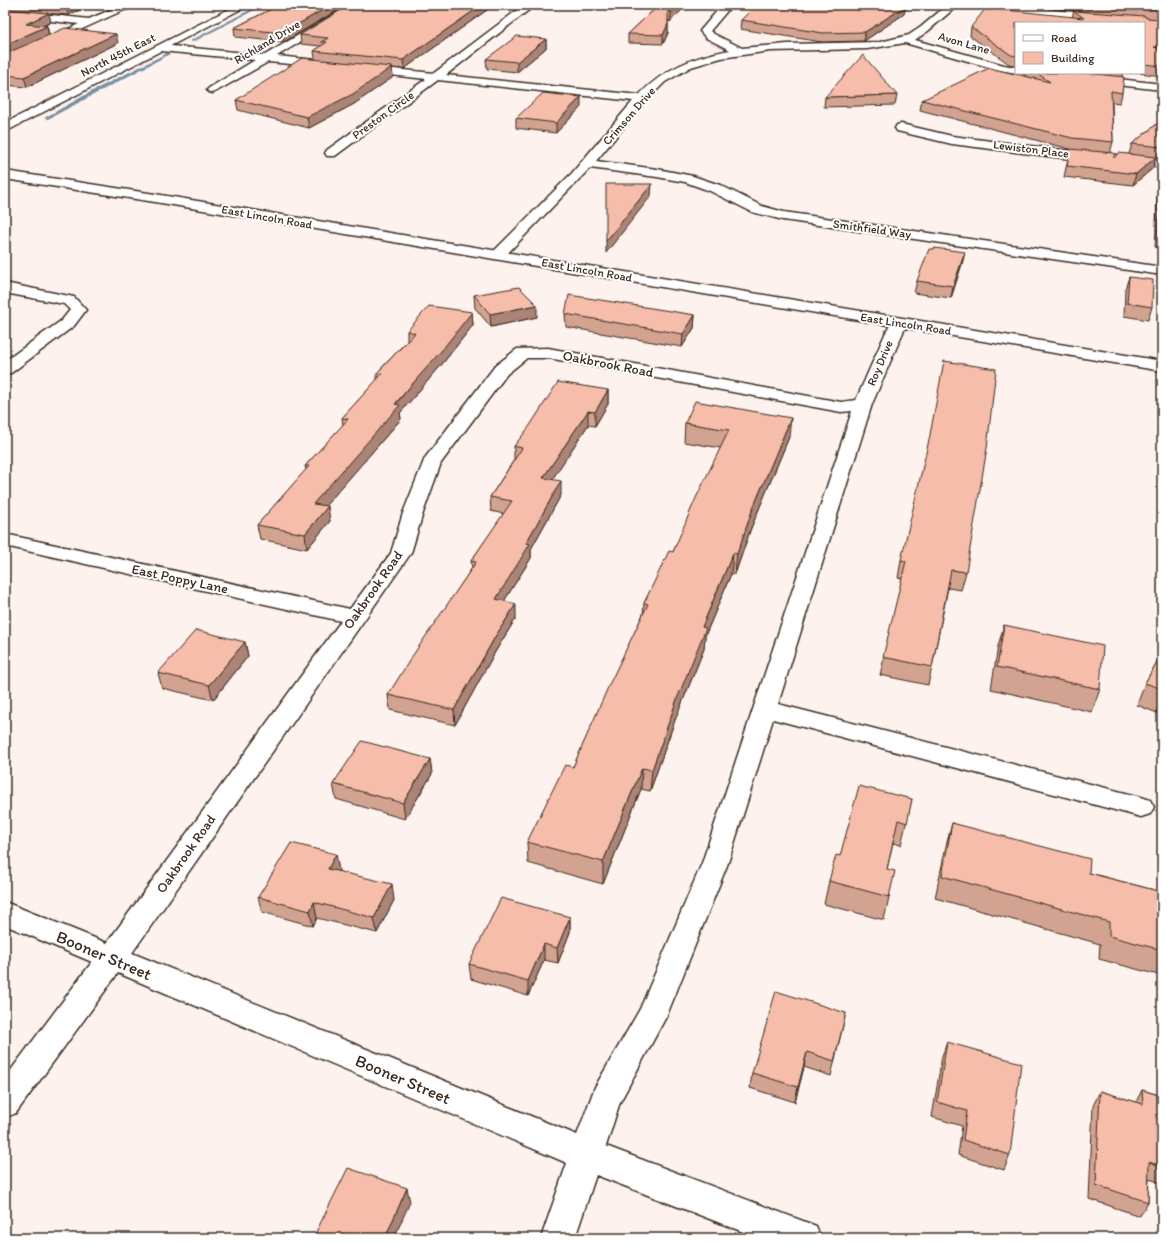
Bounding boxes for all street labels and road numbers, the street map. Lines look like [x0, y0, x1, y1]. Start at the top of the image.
street label: Richland Drive [232, 17, 303, 67]
street label: Avon Lane [937, 29, 991, 57]
street label: North 45th East [78, 30, 158, 80]
street label: Crimson Drive [600, 84, 658, 148]
street label: Preston Circle [349, 88, 417, 142]
street label: Lewiston Place [992, 137, 1070, 161]
street label: East Lincoln Road [221, 202, 314, 232]
street label: Smithfield Way [832, 217, 912, 241]
street label: East Lincoln Road [541, 255, 634, 285]
street label: East Lincoln Road [860, 310, 953, 338]
street label: Roy Drive [864, 338, 896, 388]
street label: Oakbrook Road [561, 347, 655, 381]
street label: Oakbrook Road [340, 547, 407, 633]
street label: East Poppy Lane [130, 560, 230, 598]
street label: Oakbrook Road [153, 811, 220, 897]
street label: Booner Street [53, 926, 155, 984]
street label: Booner Street [352, 1050, 454, 1108]

